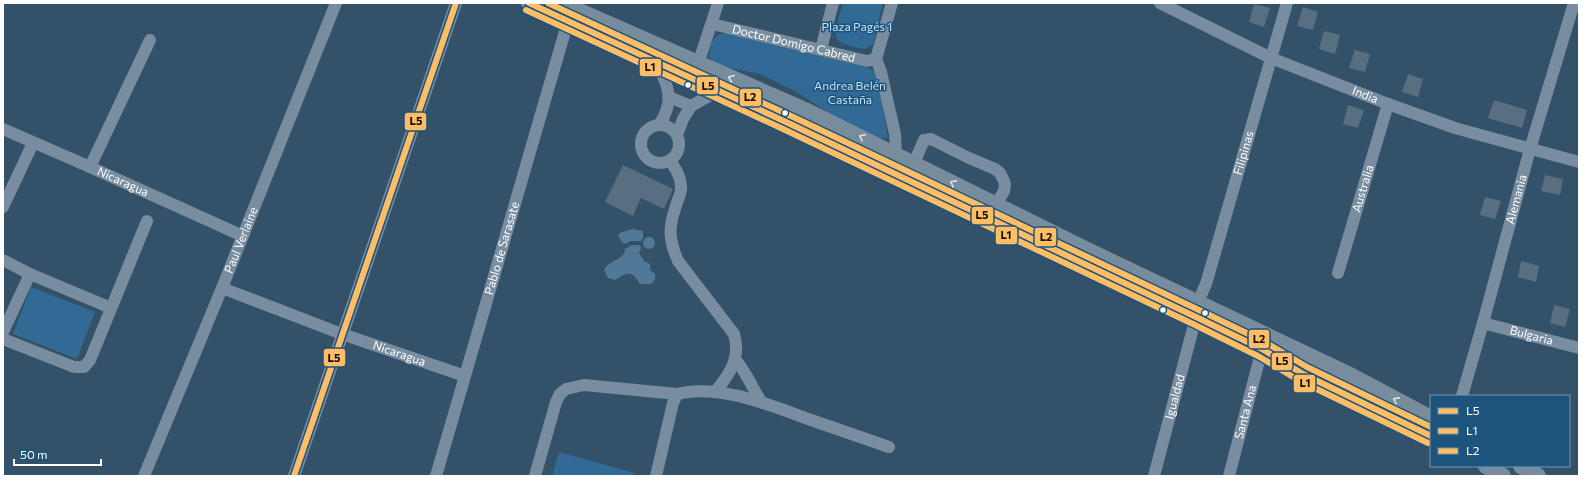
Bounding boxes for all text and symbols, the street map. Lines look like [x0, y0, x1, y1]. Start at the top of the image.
park label: Plaza Pagés 1 [822, 19, 892, 33]
street label: Doctor Domigo Cabred [731, 21, 857, 64]
line badge: L1 [639, 58, 662, 77]
text: L1 [645, 60, 655, 73]
one-way arrow [727, 74, 734, 82]
line badge: L5 [696, 76, 719, 95]
park label: Andrea Belén Castaña [814, 78, 886, 106]
text: L5 [702, 79, 714, 92]
unlabelled marker [683, 80, 693, 90]
street label: India [1351, 83, 1380, 105]
line badge: L2 [739, 88, 762, 107]
text: L2 [744, 90, 756, 103]
unlabelled marker [780, 108, 790, 118]
line badge: L5 [404, 112, 427, 131]
text: L5 [410, 114, 422, 127]
street label: Filipinas [1230, 129, 1256, 176]
one-way arrow [858, 134, 866, 142]
street label: Nicaragua [95, 163, 151, 199]
street label: Australia [1348, 163, 1376, 214]
street label: Alemania [1502, 173, 1529, 225]
one-way arrow [949, 181, 957, 188]
street label: Pablo de Sarasate [481, 200, 521, 296]
street label: Paul Verlaine [221, 205, 260, 275]
line badge: L5 [971, 206, 994, 225]
text: L5 [976, 208, 988, 221]
line badge: L1 [995, 226, 1018, 245]
line badge: L2 [1034, 227, 1057, 247]
text: L1 [1001, 228, 1011, 241]
text: L2 [1040, 230, 1052, 243]
unlabelled marker [1158, 305, 1168, 315]
unlabelled marker [1200, 308, 1210, 318]
street label: Bulgaria [1508, 322, 1555, 347]
line badge: L2 [1248, 329, 1270, 349]
text: L2 [1253, 332, 1265, 345]
street label: Nicaragua [371, 337, 428, 368]
line badge: L5 [323, 348, 346, 367]
text: L5 [328, 351, 340, 364]
line badge: L5 [1271, 352, 1293, 371]
text: L5 [1276, 354, 1288, 367]
street label: Igualdad [1161, 372, 1187, 421]
line badge: L1 [1293, 374, 1316, 393]
text: L1 [1300, 376, 1310, 389]
street label: Santa Ana [1231, 383, 1258, 440]
legend [1430, 395, 1570, 467]
one-way arrow [1393, 397, 1401, 405]
text: L5 [1466, 403, 1480, 417]
text: L1 [1466, 423, 1478, 437]
scale bar [14, 441, 101, 467]
text: L2 [1466, 443, 1480, 457]
text: 50 m [20, 447, 48, 461]

